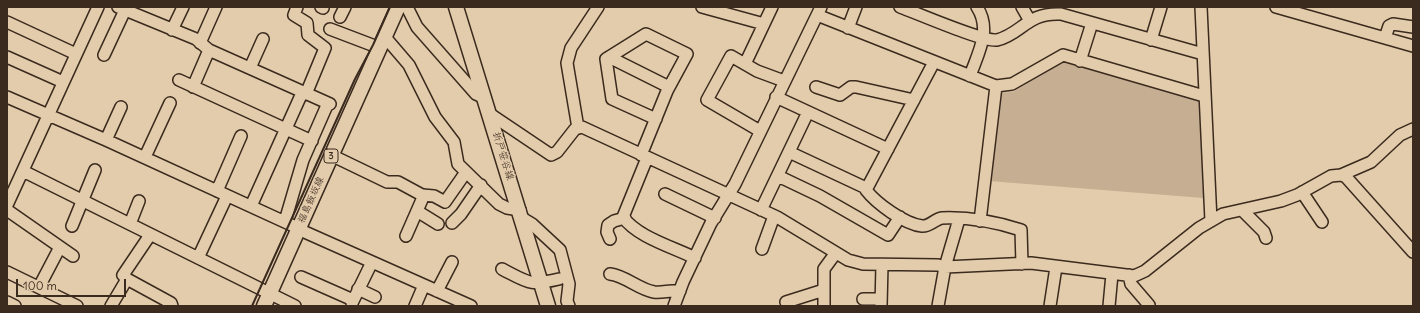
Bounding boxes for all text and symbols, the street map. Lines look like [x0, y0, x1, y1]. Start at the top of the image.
street label: 折戸笹谷線 [490, 130, 516, 182]
road number: 3 [324, 149, 338, 163]
street label: 福島飯坂線 [295, 175, 327, 225]
scale bar [18, 271, 128, 297]
text: 100 m [23, 278, 57, 293]

